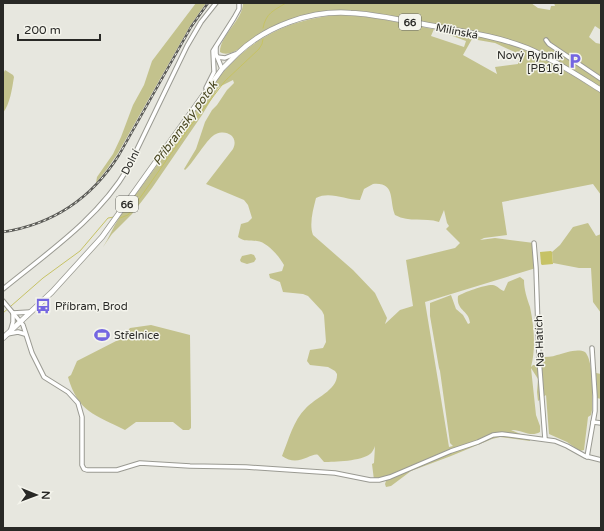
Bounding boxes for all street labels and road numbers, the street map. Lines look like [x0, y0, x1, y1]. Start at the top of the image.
road number: 66 [399, 14, 421, 30]
street label: Milínská [435, 21, 479, 42]
street label: Dolní [119, 147, 142, 177]
road number: 66 [116, 196, 138, 212]
street label: Na Hatích [532, 315, 547, 367]

